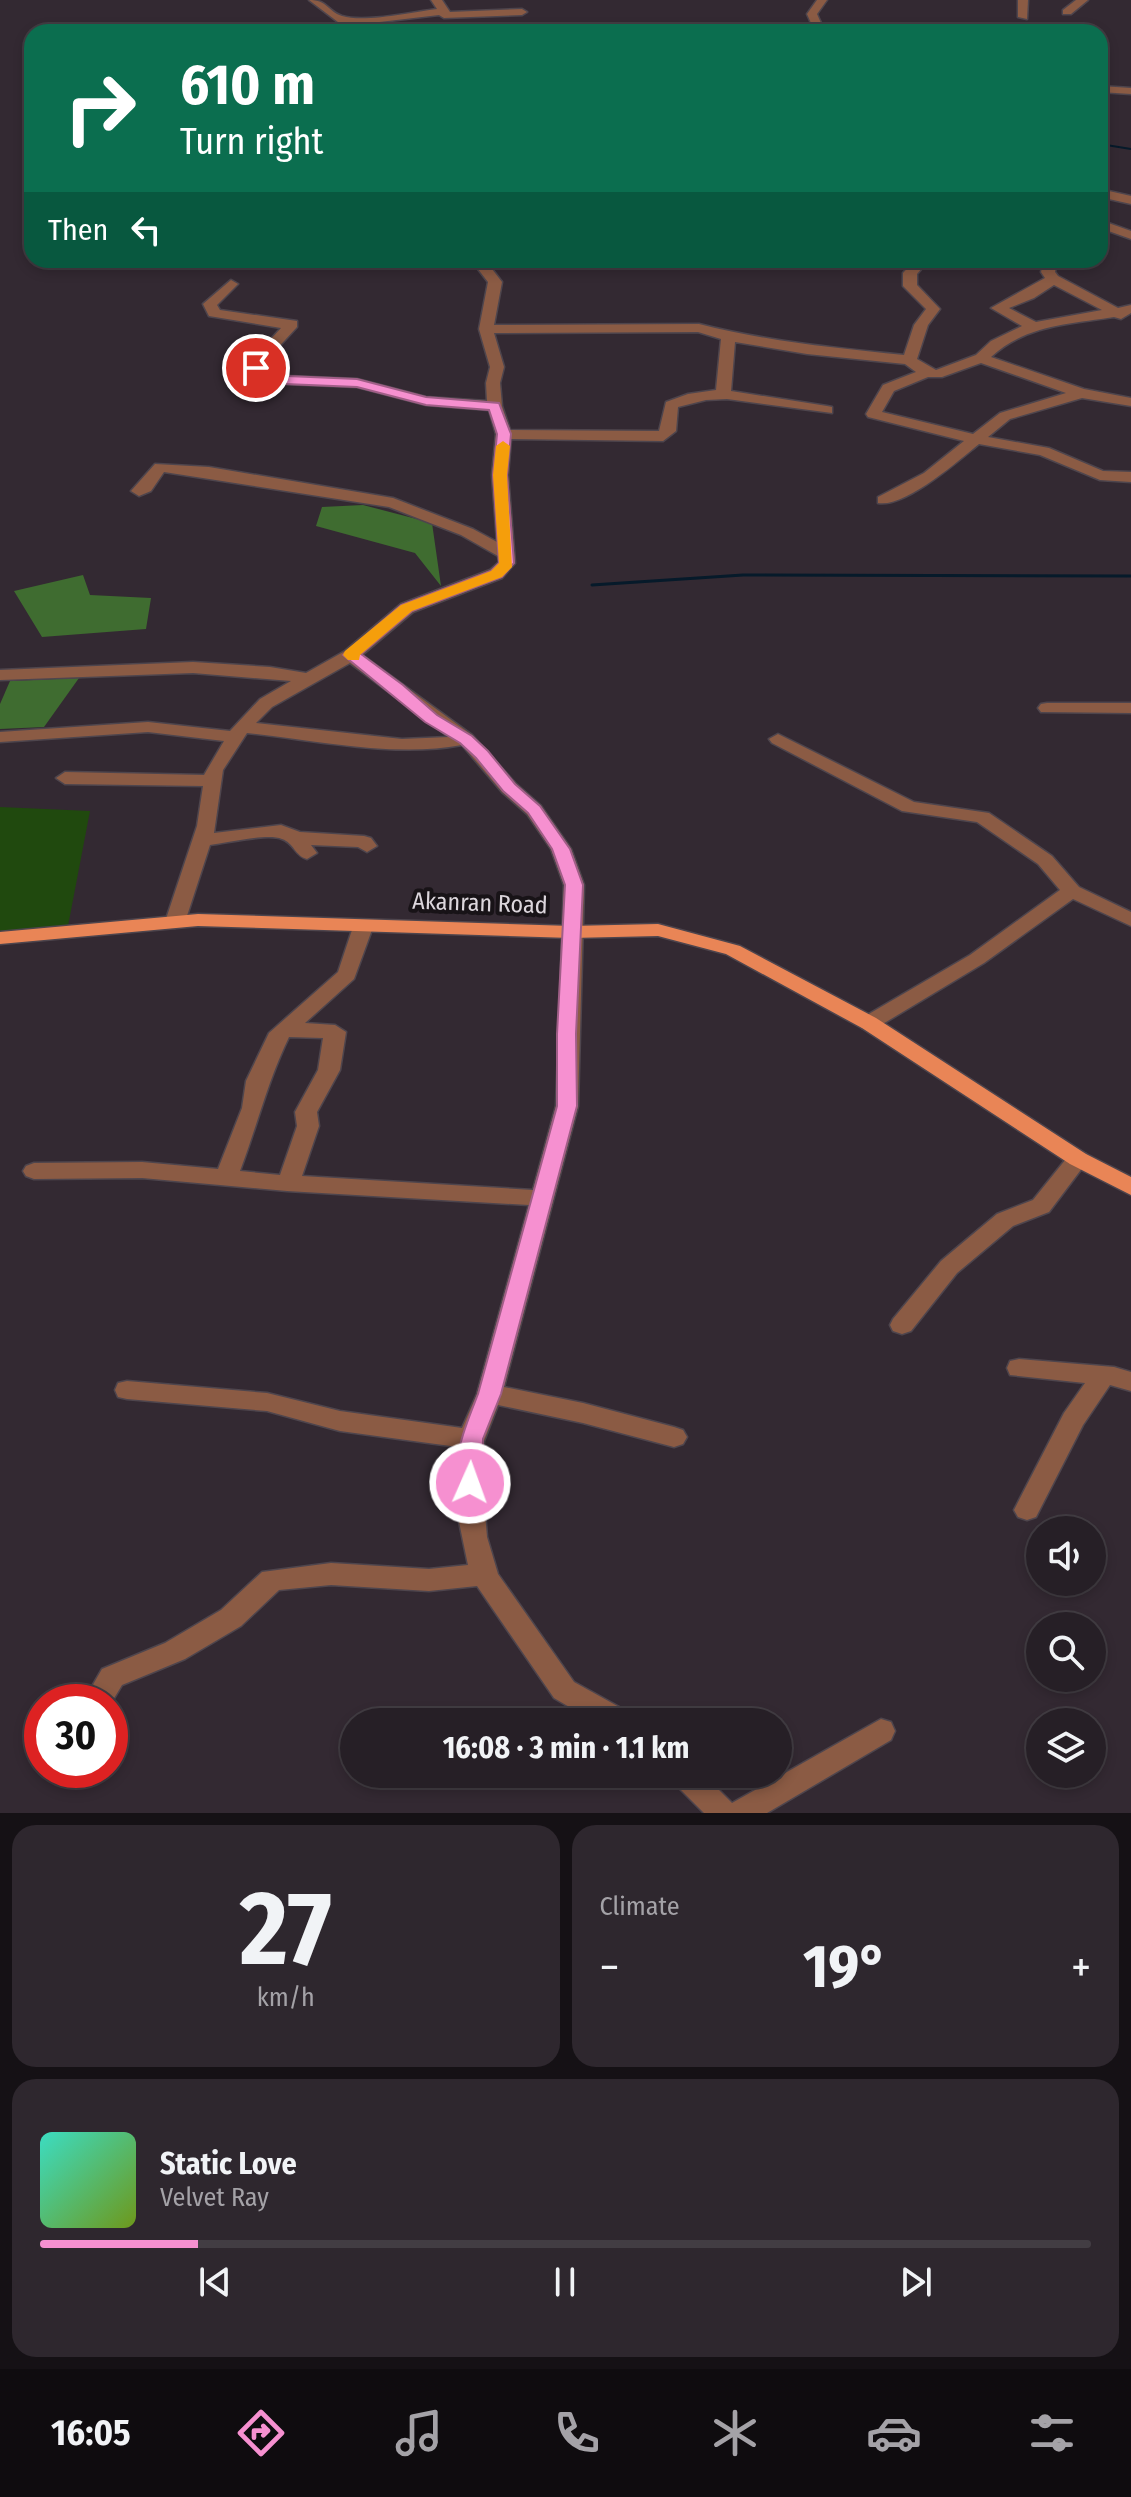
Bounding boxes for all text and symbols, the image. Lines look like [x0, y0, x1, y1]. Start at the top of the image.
text: 610 m [180, 52, 315, 119]
icon: right [48, 56, 152, 160]
text: Turn right [180, 120, 323, 164]
icon: left [124, 208, 168, 252]
text: Then [48, 212, 108, 248]
pin [222, 334, 290, 402]
icon: arrive [234, 346, 278, 390]
street label: Akanran Road [412, 887, 548, 919]
position arrow [428, 1441, 512, 1525]
map controls [1026, 1516, 1106, 1788]
button: sound [1026, 1516, 1106, 1596]
button: search [1026, 1612, 1106, 1692]
speed limit sign: 30 [24, 1684, 128, 1788]
button: layers [1026, 1708, 1106, 1788]
text: 16:08 · 3 min · 1.1 km [443, 1730, 689, 1766]
text: 27 [240, 1867, 332, 1992]
text: Climate [600, 1891, 680, 1922]
text: 19° [803, 1931, 887, 2003]
text: − [600, 1941, 619, 1994]
text: + [1071, 1941, 1091, 1994]
text: km/h [257, 1982, 315, 2013]
text: Static Love [160, 2146, 297, 2182]
text: Velvet Ray [160, 2182, 269, 2213]
icon: previous [193, 2260, 237, 2304]
icon: pause [543, 2260, 587, 2304]
icon: next [894, 2260, 938, 2304]
icon: directions [233, 2405, 289, 2461]
icon: music [391, 2405, 447, 2461]
icon: phone [549, 2405, 605, 2461]
icon: climate [707, 2405, 763, 2461]
icon: car [866, 2405, 922, 2461]
icon: filters [1024, 2405, 1080, 2461]
text: 16:05 [51, 2411, 131, 2455]

